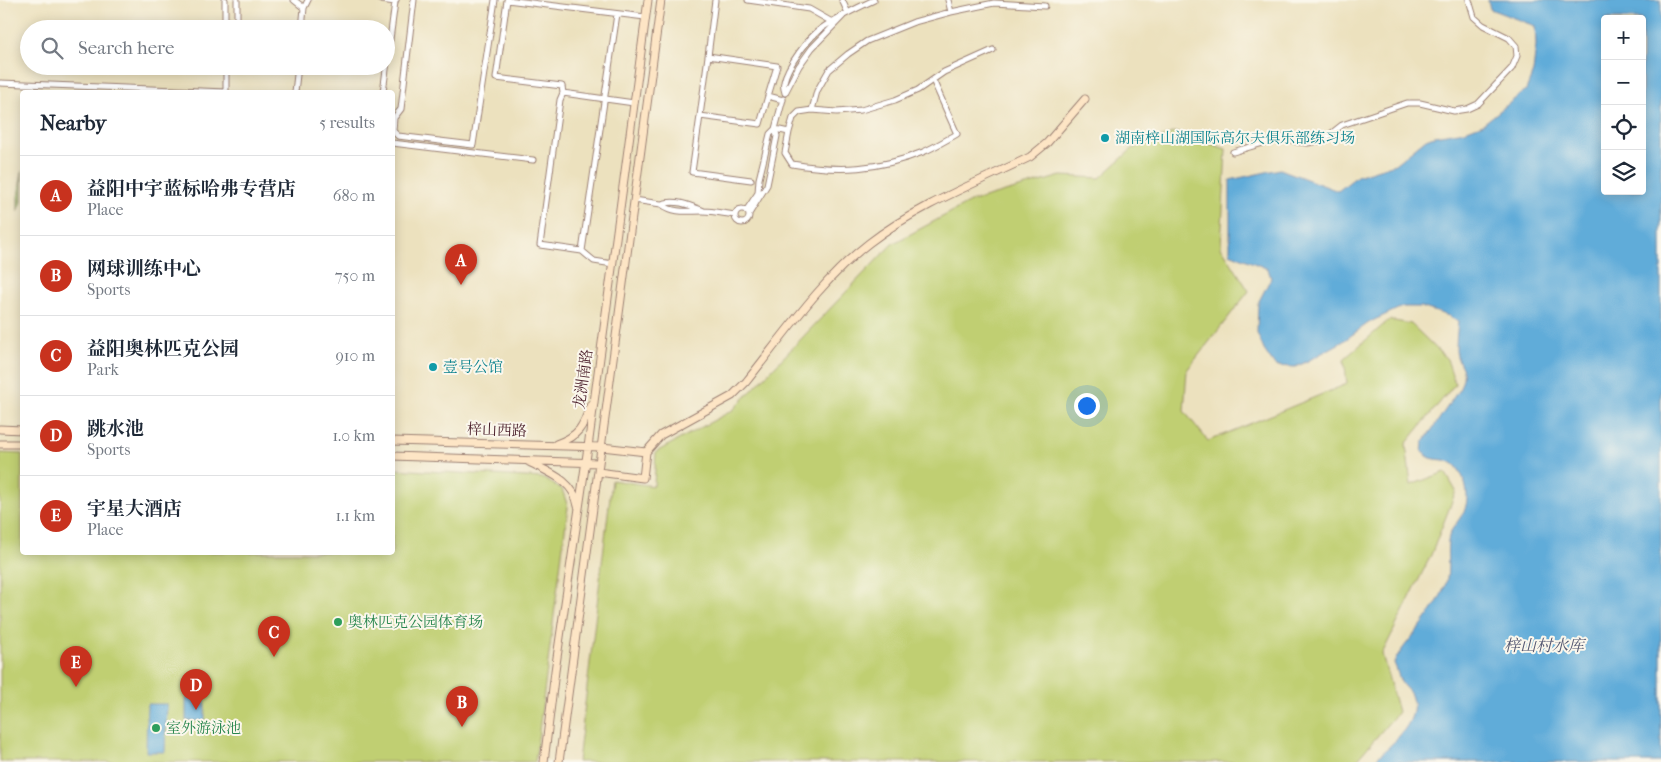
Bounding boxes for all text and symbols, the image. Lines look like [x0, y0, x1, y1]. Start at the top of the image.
map controls [1601, 15, 1646, 195]
button: + [1601, 15, 1646, 60]
search box [20, 20, 395, 75]
icon: search [38, 34, 66, 62]
text: Search here [78, 37, 174, 59]
button: − [1601, 60, 1646, 105]
button: locate [1601, 105, 1646, 150]
text: Nearby [40, 111, 106, 135]
text: 5 results [319, 113, 375, 132]
place label: 湖南梓山湖国际高尔夫俱乐部练习场 [1115, 129, 1355, 147]
marker: 湖南梓山湖国际高尔夫俱乐部练习场 [1099, 132, 1111, 144]
button: layers [1601, 150, 1646, 195]
text: 益阳中宇蓝标哈弗专营店 [87, 178, 296, 200]
text: A [51, 186, 61, 205]
text: 680 m [333, 186, 375, 205]
text: Place [87, 200, 123, 219]
pin: A [445, 244, 477, 285]
text: 网球训练中心 [87, 258, 201, 280]
text: B [51, 266, 61, 285]
text: 750 m [335, 266, 375, 285]
text: Sports [87, 280, 130, 299]
text: 益阳奥林匹克公园 [87, 338, 239, 360]
text: C [51, 346, 61, 365]
text: 910 m [335, 346, 375, 365]
street label: 龙洲南路 [570, 348, 596, 410]
place label: 壹号公馆 [443, 358, 503, 376]
text: Park [87, 360, 119, 379]
marker: 壹号公馆 [427, 361, 439, 373]
your location [1074, 393, 1100, 419]
text: 跳水池 [87, 418, 144, 440]
street label: 梓山西路 [467, 420, 527, 440]
text: D [50, 426, 62, 445]
text: 1.0 km [332, 426, 375, 445]
text: Sports [87, 440, 130, 459]
text: 宇星大酒店 [87, 498, 182, 520]
text: E [51, 506, 61, 525]
text: 1.1 km [336, 506, 375, 525]
text: Place [87, 520, 123, 539]
place label: 奥林匹克公园体育场 [348, 613, 483, 631]
pin: C [258, 616, 290, 657]
marker: 奥林匹克公园体育场 [332, 616, 344, 628]
water label: 梓山村水库 [1504, 636, 1587, 655]
pin: E [60, 646, 92, 687]
pin: D [180, 669, 212, 710]
pin: B [446, 686, 478, 727]
place label: 室外游泳池 [166, 719, 241, 737]
marker: 室外游泳池 [150, 722, 162, 734]

